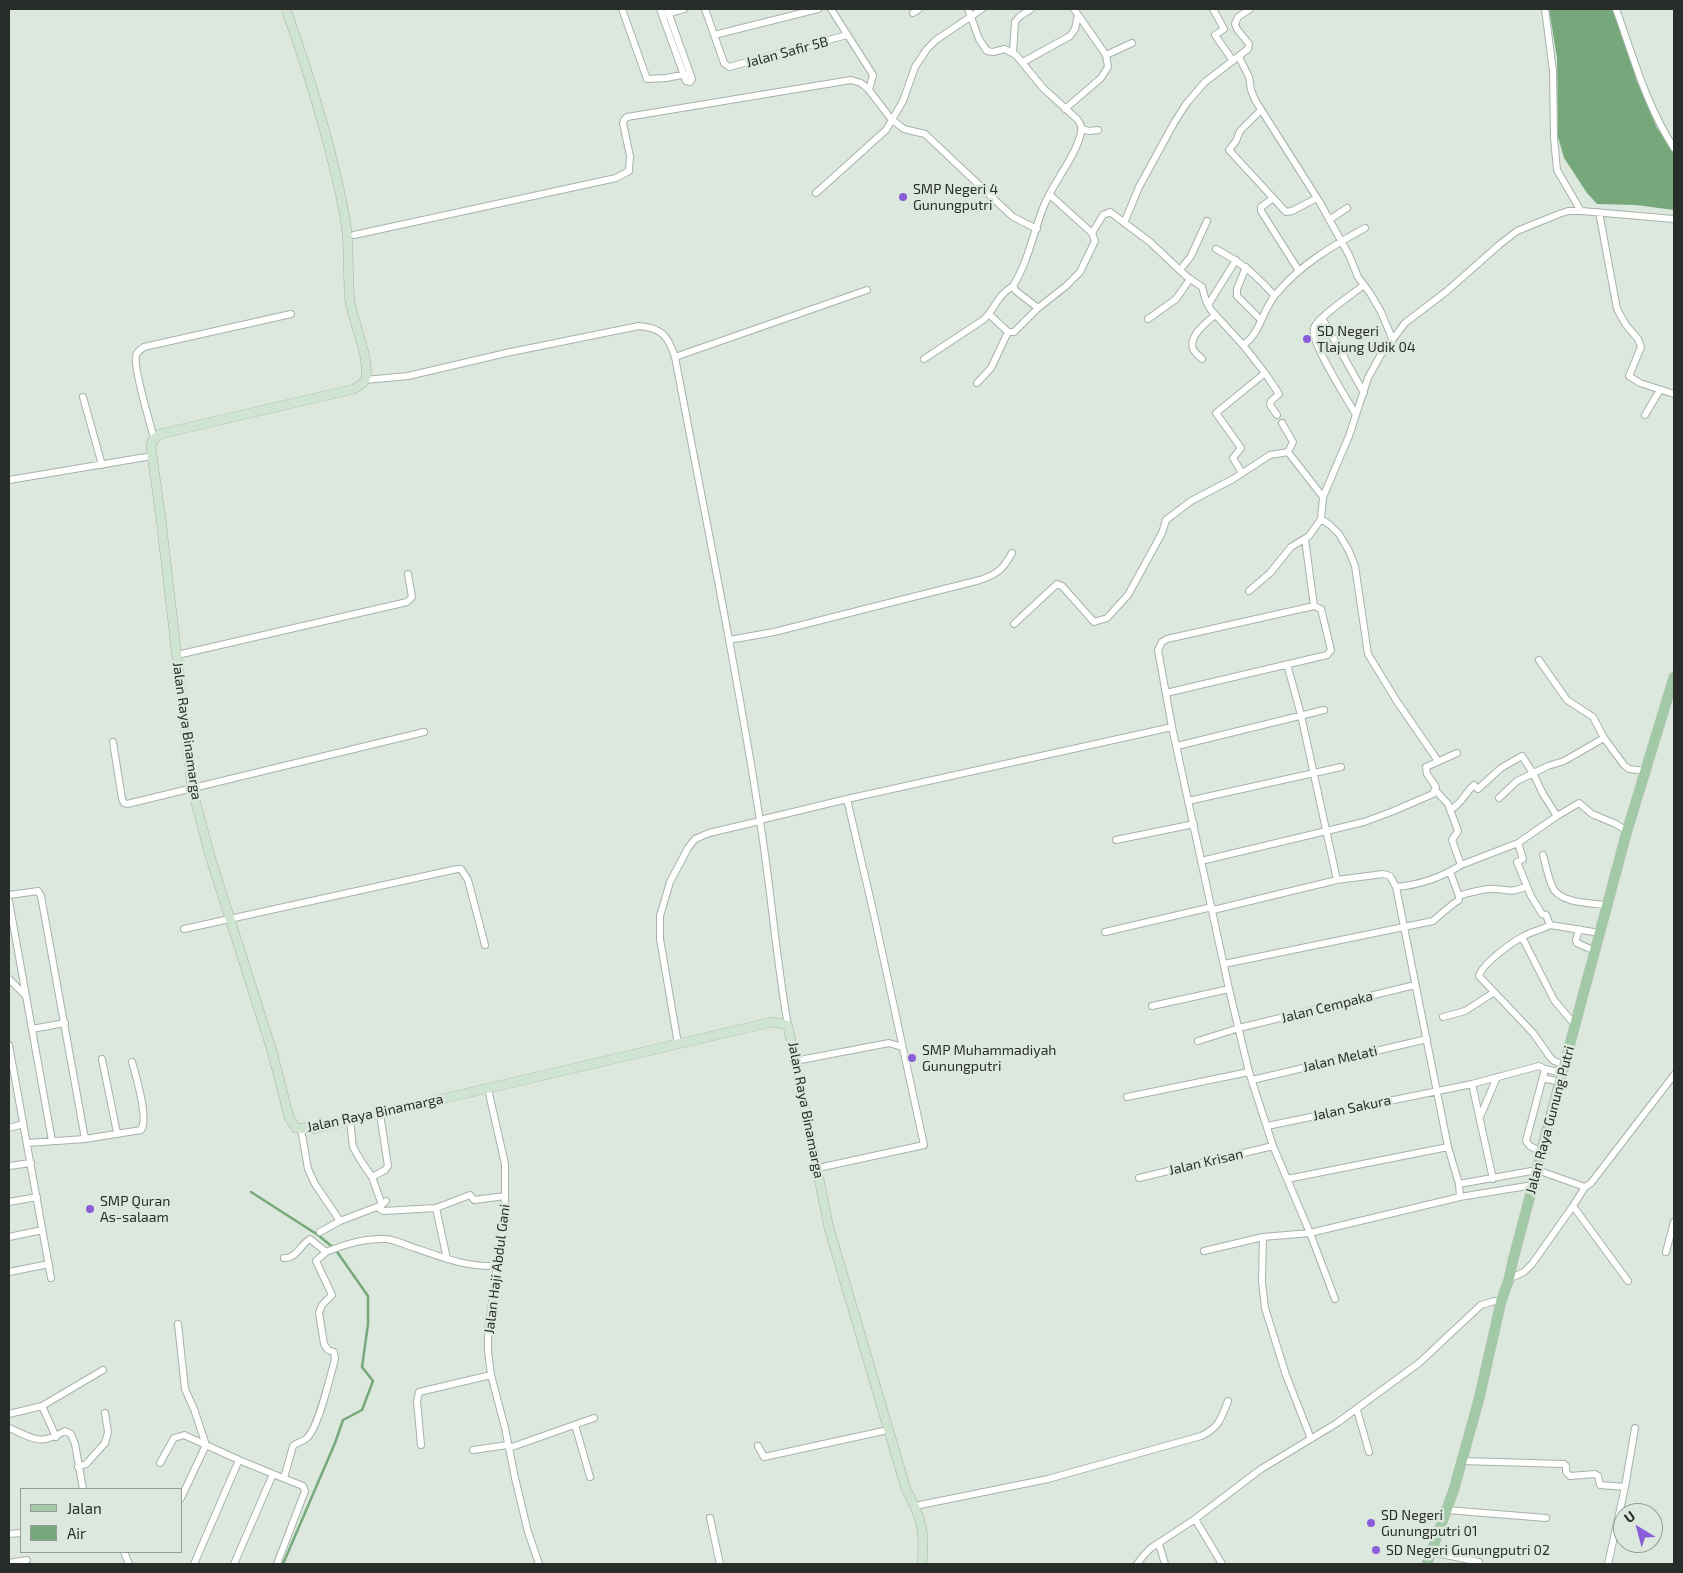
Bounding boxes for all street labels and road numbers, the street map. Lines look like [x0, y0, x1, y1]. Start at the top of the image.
street label: Jalan Safir 5B [744, 33, 830, 71]
street label: Jalan Raya Binamarga [169, 661, 205, 801]
street label: Jalan Cempaka [1279, 987, 1375, 1027]
street label: Jalan Raya Binamarga [784, 1040, 828, 1180]
street label: Jalan Melati [1301, 1042, 1379, 1076]
street label: Jalan Raya Gunung Putri [1522, 1044, 1578, 1196]
street label: Jalan Raya Binamarga [305, 1090, 445, 1136]
street label: Jalan Sakura [1311, 1092, 1393, 1124]
street label: Jalan Krisan [1167, 1145, 1245, 1179]
street label: Jalan Haji Abdul Gani [481, 1203, 513, 1335]

